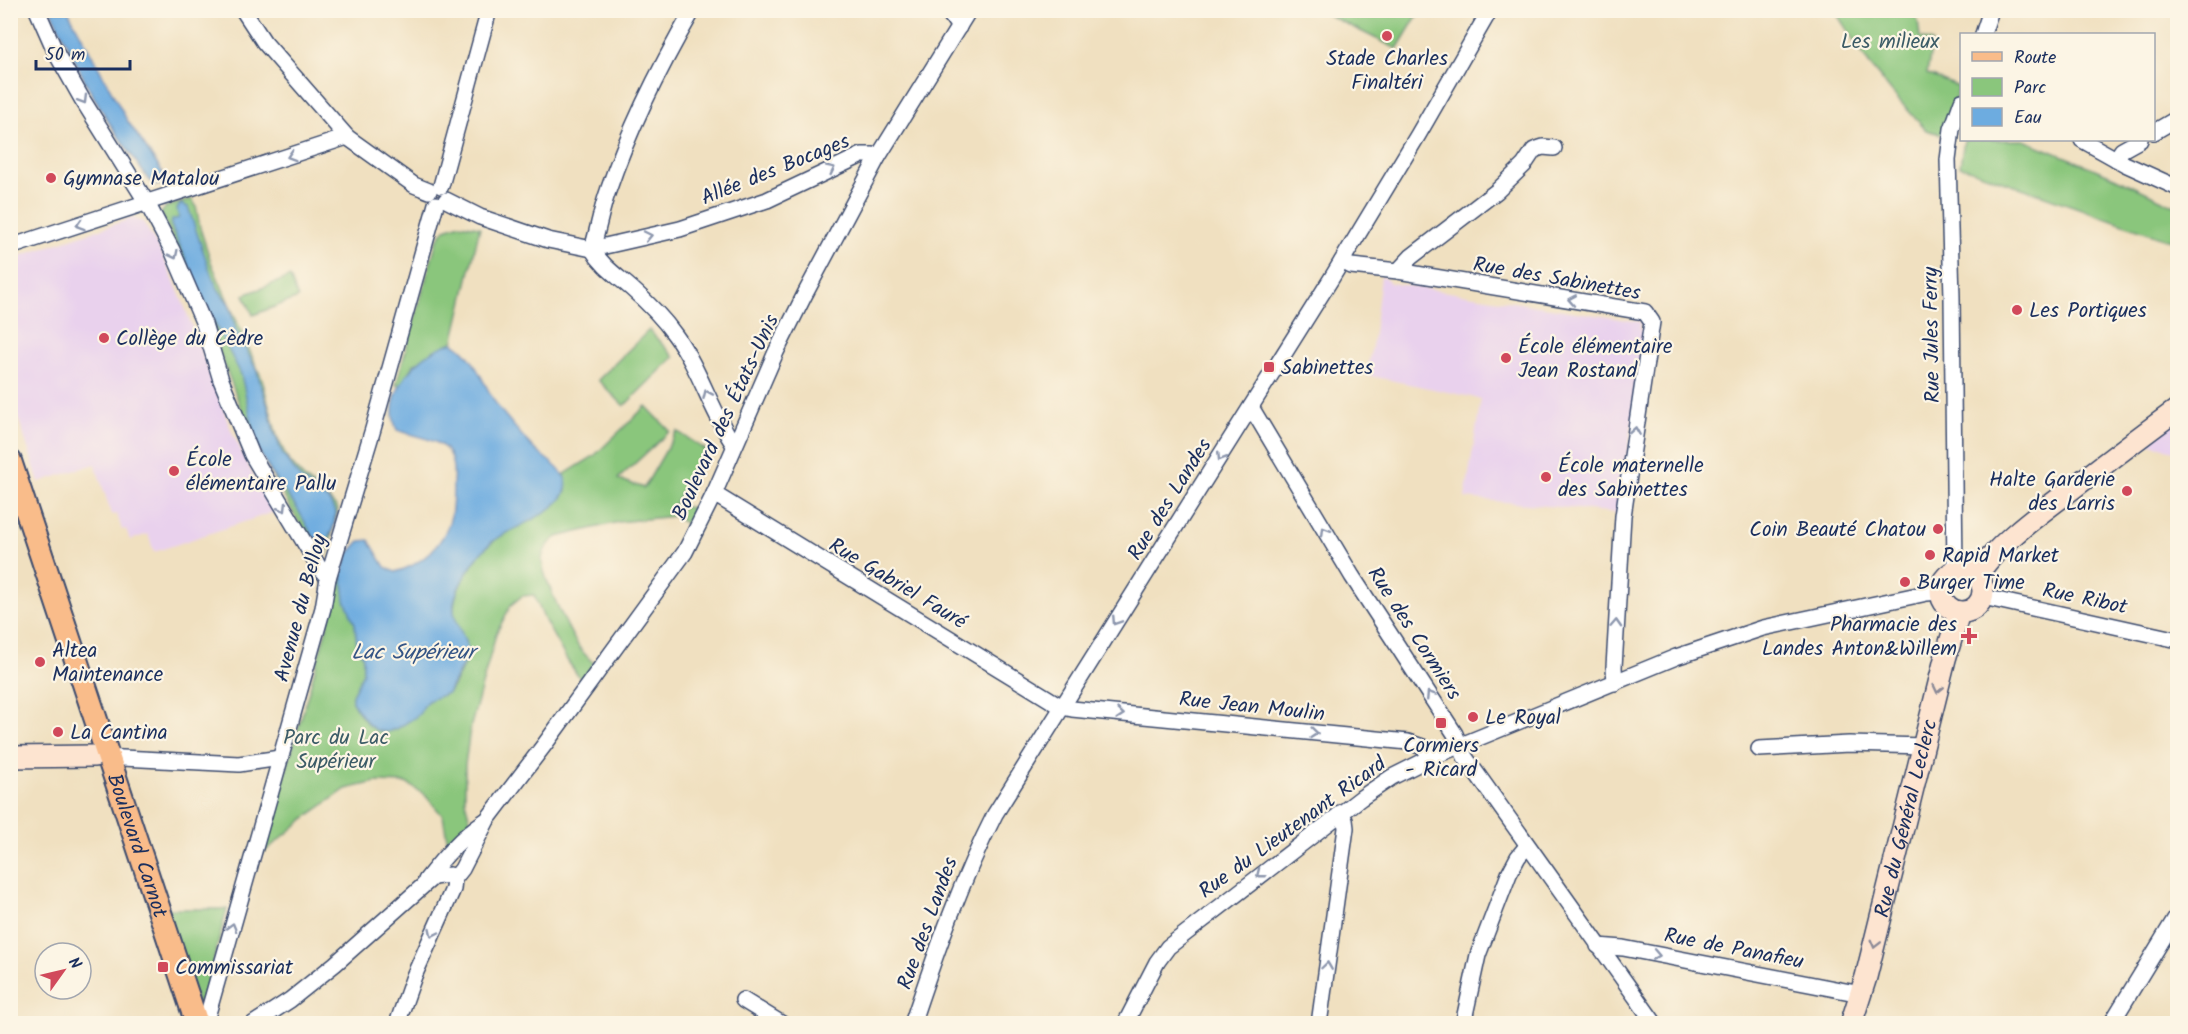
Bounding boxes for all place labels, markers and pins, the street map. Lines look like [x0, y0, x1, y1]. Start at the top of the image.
marker: Stade Charles Finaltéri [1380, 29, 1394, 43]
place label: Stade Charles Finaltéri [1326, 43, 1448, 100]
place label: Gymnase Matalou [63, 163, 219, 196]
marker: Gymnase Matalou [44, 171, 58, 185]
place label: Les Portiques [2029, 295, 2147, 328]
marker: Les Portiques [2010, 303, 2024, 317]
place label: Collège du Cèdre [116, 323, 264, 356]
marker: Collège du Cèdre [97, 331, 111, 345]
place label: École élémentaire Jean Rostand [1518, 331, 1673, 388]
marker: École élémentaire Jean Rostand [1499, 351, 1513, 365]
place label: Sabinettes [1281, 352, 1373, 385]
marker: Sabinettes [1262, 360, 1276, 374]
place label: École élémentaire Pallu [186, 444, 336, 501]
place label: École maternelle des Sabinettes [1558, 450, 1704, 507]
marker: École élémentaire Pallu [167, 464, 181, 478]
place label: Halte Garderie des Larris [1989, 464, 2116, 521]
marker: École maternelle des Sabinettes [1539, 470, 1553, 484]
marker: Halte Garderie des Larris [2120, 484, 2134, 498]
place label: Coin Beauté Chatou [1749, 514, 1926, 547]
marker: Coin Beauté Chatou [1931, 522, 1945, 536]
place label: Rapid Market [1942, 540, 2060, 573]
marker: Rapid Market [1923, 548, 1937, 562]
place label: Burger Time [1917, 567, 2025, 600]
marker: Burger Time [1898, 575, 1912, 589]
place label: Pharmacie des Landes Anton&Willem [1762, 609, 1957, 666]
marker: Pharmacie des Landes Anton&Willem [1962, 629, 1976, 643]
place label: Altea Maintenance [52, 635, 164, 692]
marker: Altea Maintenance [33, 655, 47, 669]
place label: Le Royal [1485, 702, 1561, 735]
marker: Le Royal [1466, 710, 1480, 724]
marker: Cormiers - Ricard [1434, 716, 1448, 730]
place label: La Cantina [70, 717, 168, 750]
marker: La Cantina [51, 725, 65, 739]
place label: Cormiers - Ricard [1403, 730, 1479, 787]
place label: Commissariat [175, 952, 294, 985]
marker: Commissariat [156, 960, 170, 974]

